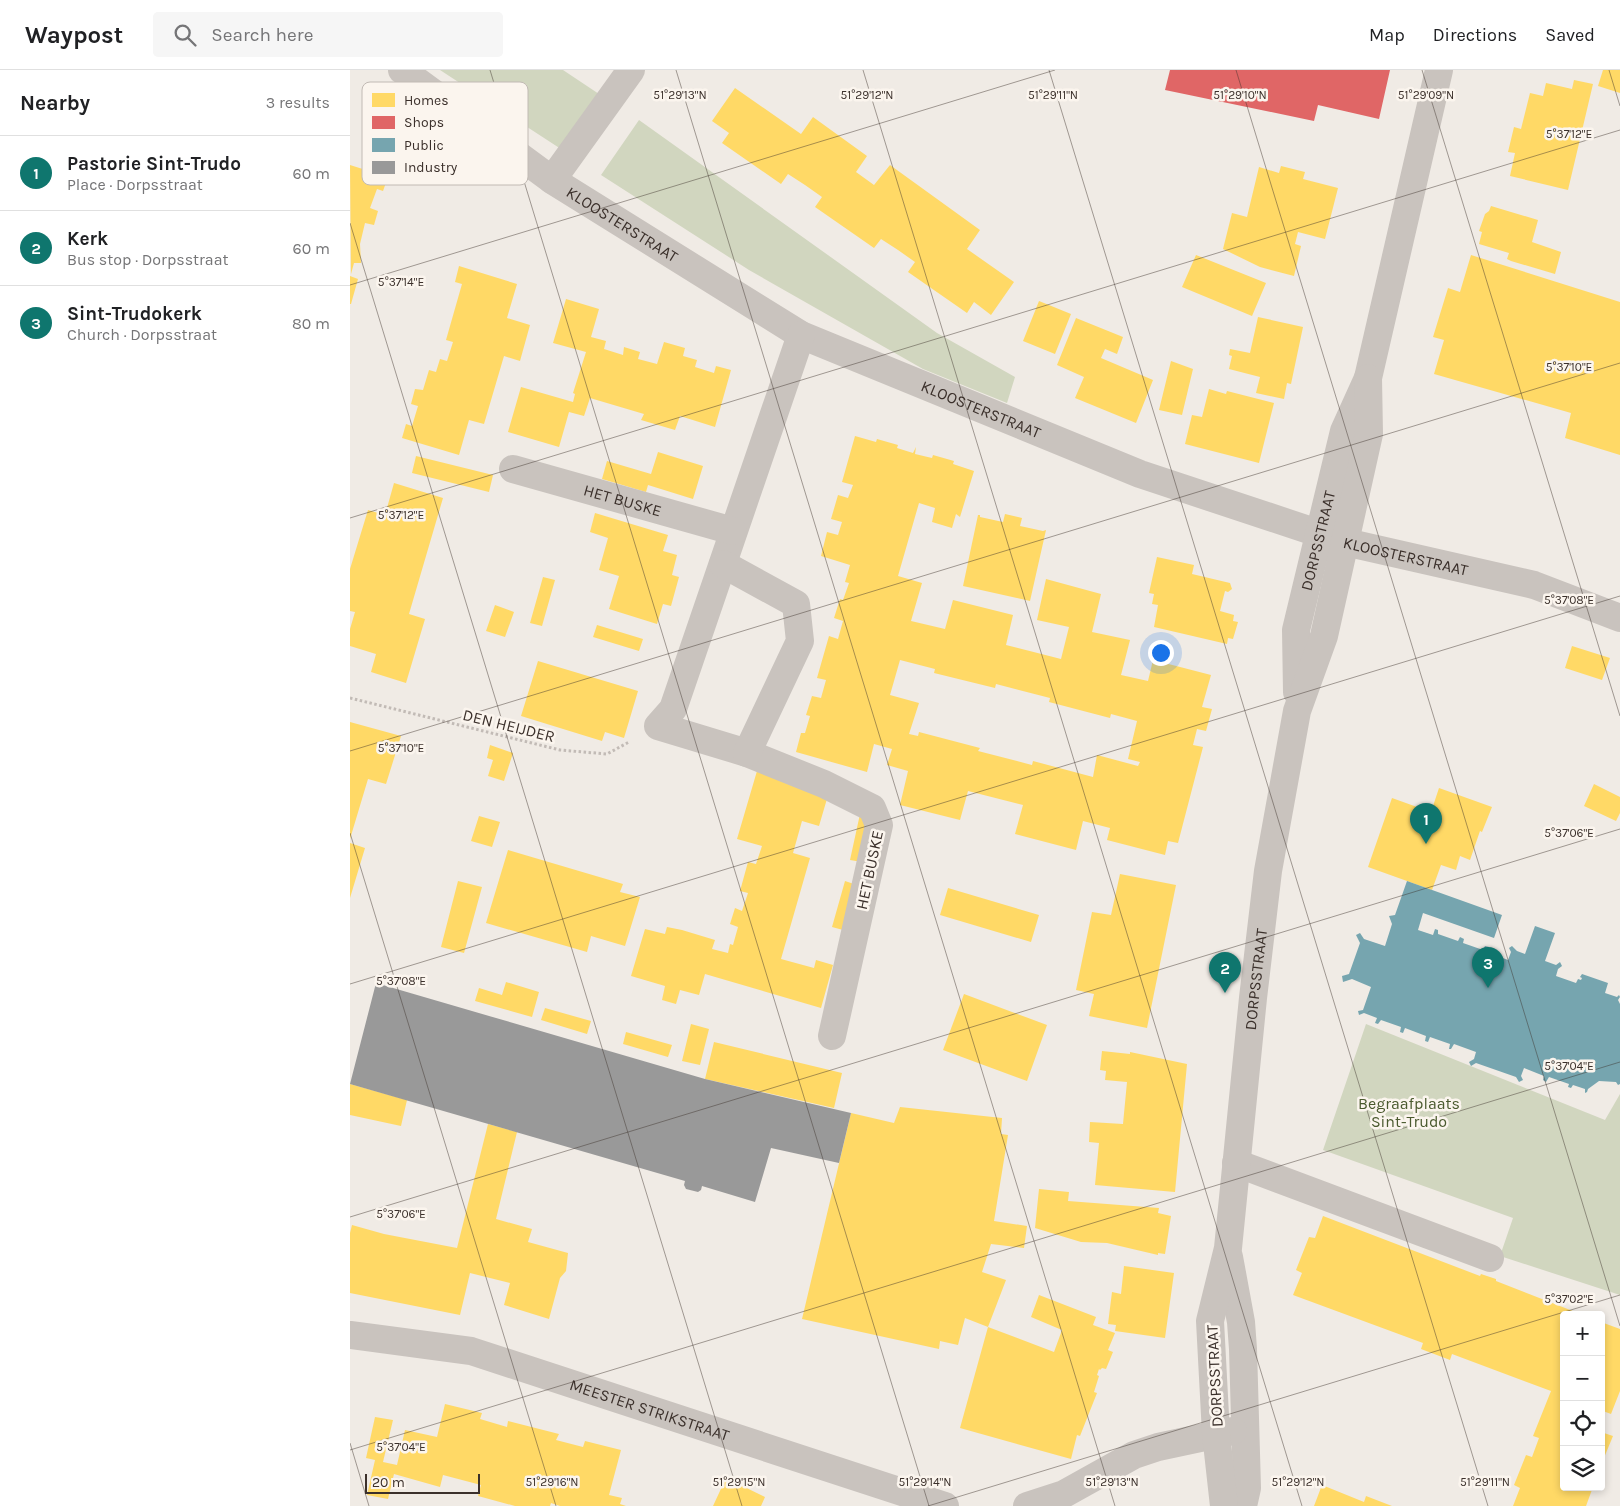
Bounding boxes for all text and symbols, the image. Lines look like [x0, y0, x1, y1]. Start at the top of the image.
search box [153, 12, 503, 57]
text: Waypost [25, 21, 123, 49]
icon: search [171, 21, 199, 49]
text: Search here [211, 24, 313, 46]
text: Map [1369, 24, 1405, 46]
text: Directions [1433, 24, 1517, 46]
text: Saved [1545, 24, 1595, 46]
legend [362, 82, 528, 185]
text: 51°29'13"N [653, 88, 707, 102]
text: 51°29'12"N [840, 88, 894, 102]
text: 51°29'11"N [1028, 88, 1078, 102]
text: 51°29'10"N [1213, 88, 1267, 102]
text: 51°29'09"N [1398, 88, 1454, 102]
text: Nearby [20, 91, 90, 115]
text: Homes [404, 92, 449, 109]
text: 3 results [266, 93, 330, 112]
text: Shops [404, 114, 444, 131]
text: 5°37'12"E [1546, 127, 1592, 141]
text: Public [404, 137, 444, 154]
text: Pastorie Sint-Trudo [67, 153, 241, 175]
text: Industry [404, 159, 458, 176]
text: 1 [33, 164, 39, 183]
text: 60 m [293, 164, 330, 183]
text: Place · Dorpsstraat [67, 175, 203, 194]
street label: KLOOSTERSTRAAT [563, 182, 681, 266]
text: Kerk [67, 228, 108, 250]
text: 2 [31, 239, 41, 258]
text: 60 m [293, 239, 330, 258]
text: Bus stop · Dorpsstraat [67, 250, 229, 269]
text: 5°37'14"E [378, 275, 424, 289]
text: Sint-Trudokerk [67, 303, 202, 325]
text: 3 [31, 314, 41, 333]
text: 80 m [292, 314, 330, 333]
text: Church · Dorpsstraat [67, 325, 217, 344]
text: 5°37'10"E [1546, 360, 1592, 374]
street label: KLOOSTERSTRAAT [918, 376, 1044, 442]
street label: HET BUSKE [581, 480, 664, 520]
street label: DORPSSTRAAT [1297, 489, 1339, 593]
text: 5°37'12"E [378, 508, 424, 522]
street label: KLOOSTERSTRAAT [1341, 533, 1470, 580]
text: 5°37'08"E [1544, 593, 1594, 607]
your location [1148, 640, 1174, 666]
street label: DEN HEIJDER [461, 705, 557, 746]
text: 5°37'10"E [378, 741, 424, 755]
pin: 1 [1410, 803, 1442, 844]
text: 5°37'06"E [1544, 826, 1594, 840]
street label: HET BUSKE [852, 829, 887, 911]
street label: DORPSSTRAAT [1241, 927, 1271, 1031]
pin: 3 [1472, 947, 1504, 988]
pin: 2 [1209, 952, 1241, 993]
text: 5°37'08"E [376, 974, 426, 988]
text: 5°37'04"E [1544, 1059, 1594, 1073]
park label: Begraafplaats Sint-Trudo [1358, 1094, 1460, 1131]
text: 5°37'06"E [376, 1207, 426, 1221]
text: 5°37'02"E [1544, 1292, 1594, 1306]
map controls [1560, 1311, 1605, 1491]
button: + [1560, 1311, 1605, 1356]
street label: DORPSSTRAAT [1202, 1324, 1227, 1428]
button: − [1560, 1356, 1605, 1401]
street label: MEESTER STRIKSTRAAT [567, 1375, 732, 1445]
button: locate [1560, 1401, 1605, 1446]
text: 5°37'04"E [376, 1440, 426, 1454]
button: layers [1560, 1446, 1605, 1491]
scale bar [365, 1471, 480, 1494]
text: 20 m [372, 1474, 405, 1491]
text: 51°29'16"N [525, 1475, 579, 1489]
text: 51°29'15"N [713, 1475, 765, 1489]
text: 51°29'14"N [899, 1475, 951, 1489]
text: 51°29'13"N [1085, 1475, 1139, 1489]
text: 51°29'12"N [1271, 1475, 1325, 1489]
text: 51°29'11"N [1460, 1475, 1510, 1489]

